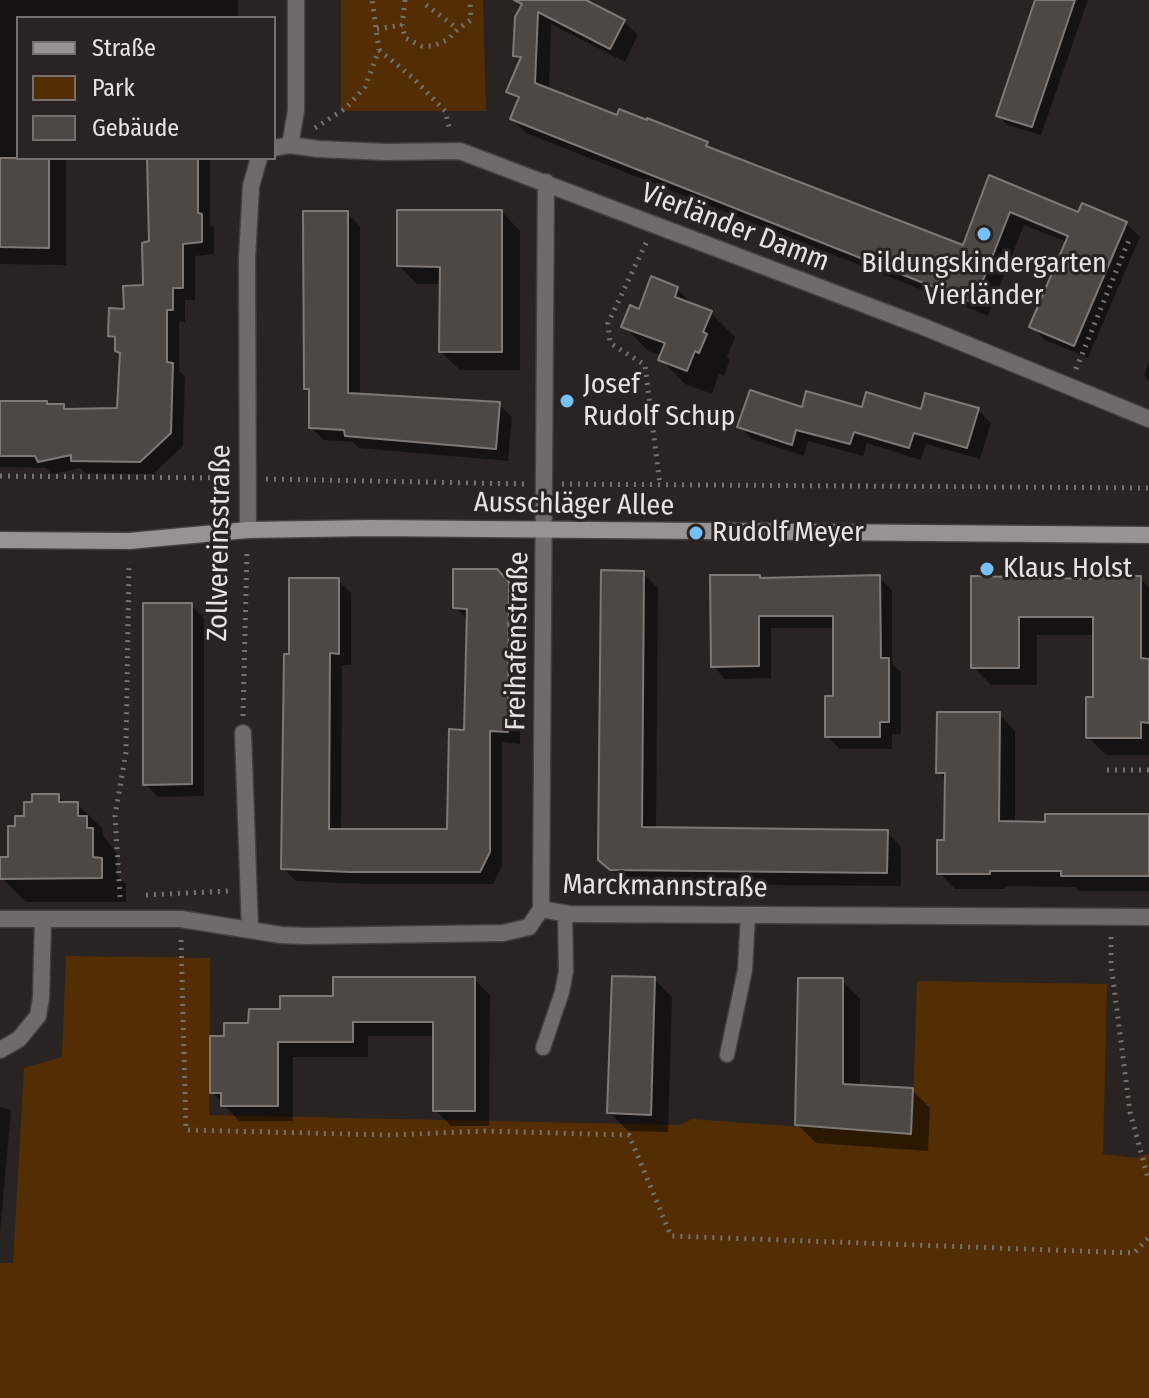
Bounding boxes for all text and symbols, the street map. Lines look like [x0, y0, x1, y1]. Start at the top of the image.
legend [16, 16, 276, 160]
text: Straße [92, 34, 156, 62]
text: Park [92, 74, 135, 102]
text: Gebäude [92, 114, 179, 142]
street label: Vierländer Damm [636, 177, 834, 279]
marker: Bildungskindergarten Vierländer [975, 225, 993, 243]
place label: Bildungskindergarten Vierländer [861, 247, 1107, 313]
place label: Josef Rudolf Schup [583, 368, 735, 434]
marker: Josef Rudolf Schup [558, 392, 576, 410]
street label: Zollvereinsstraße [201, 444, 239, 642]
street label: Ausschläger Allee [474, 486, 674, 524]
place label: Rudolf Meyer [712, 516, 864, 550]
marker: Rudolf Meyer [687, 524, 705, 542]
street label: Freihafenstraße [500, 551, 536, 731]
place label: Klaus Holst [1003, 552, 1132, 586]
marker: Klaus Holst [978, 560, 996, 578]
street label: Marckmannstraße [562, 868, 768, 906]

